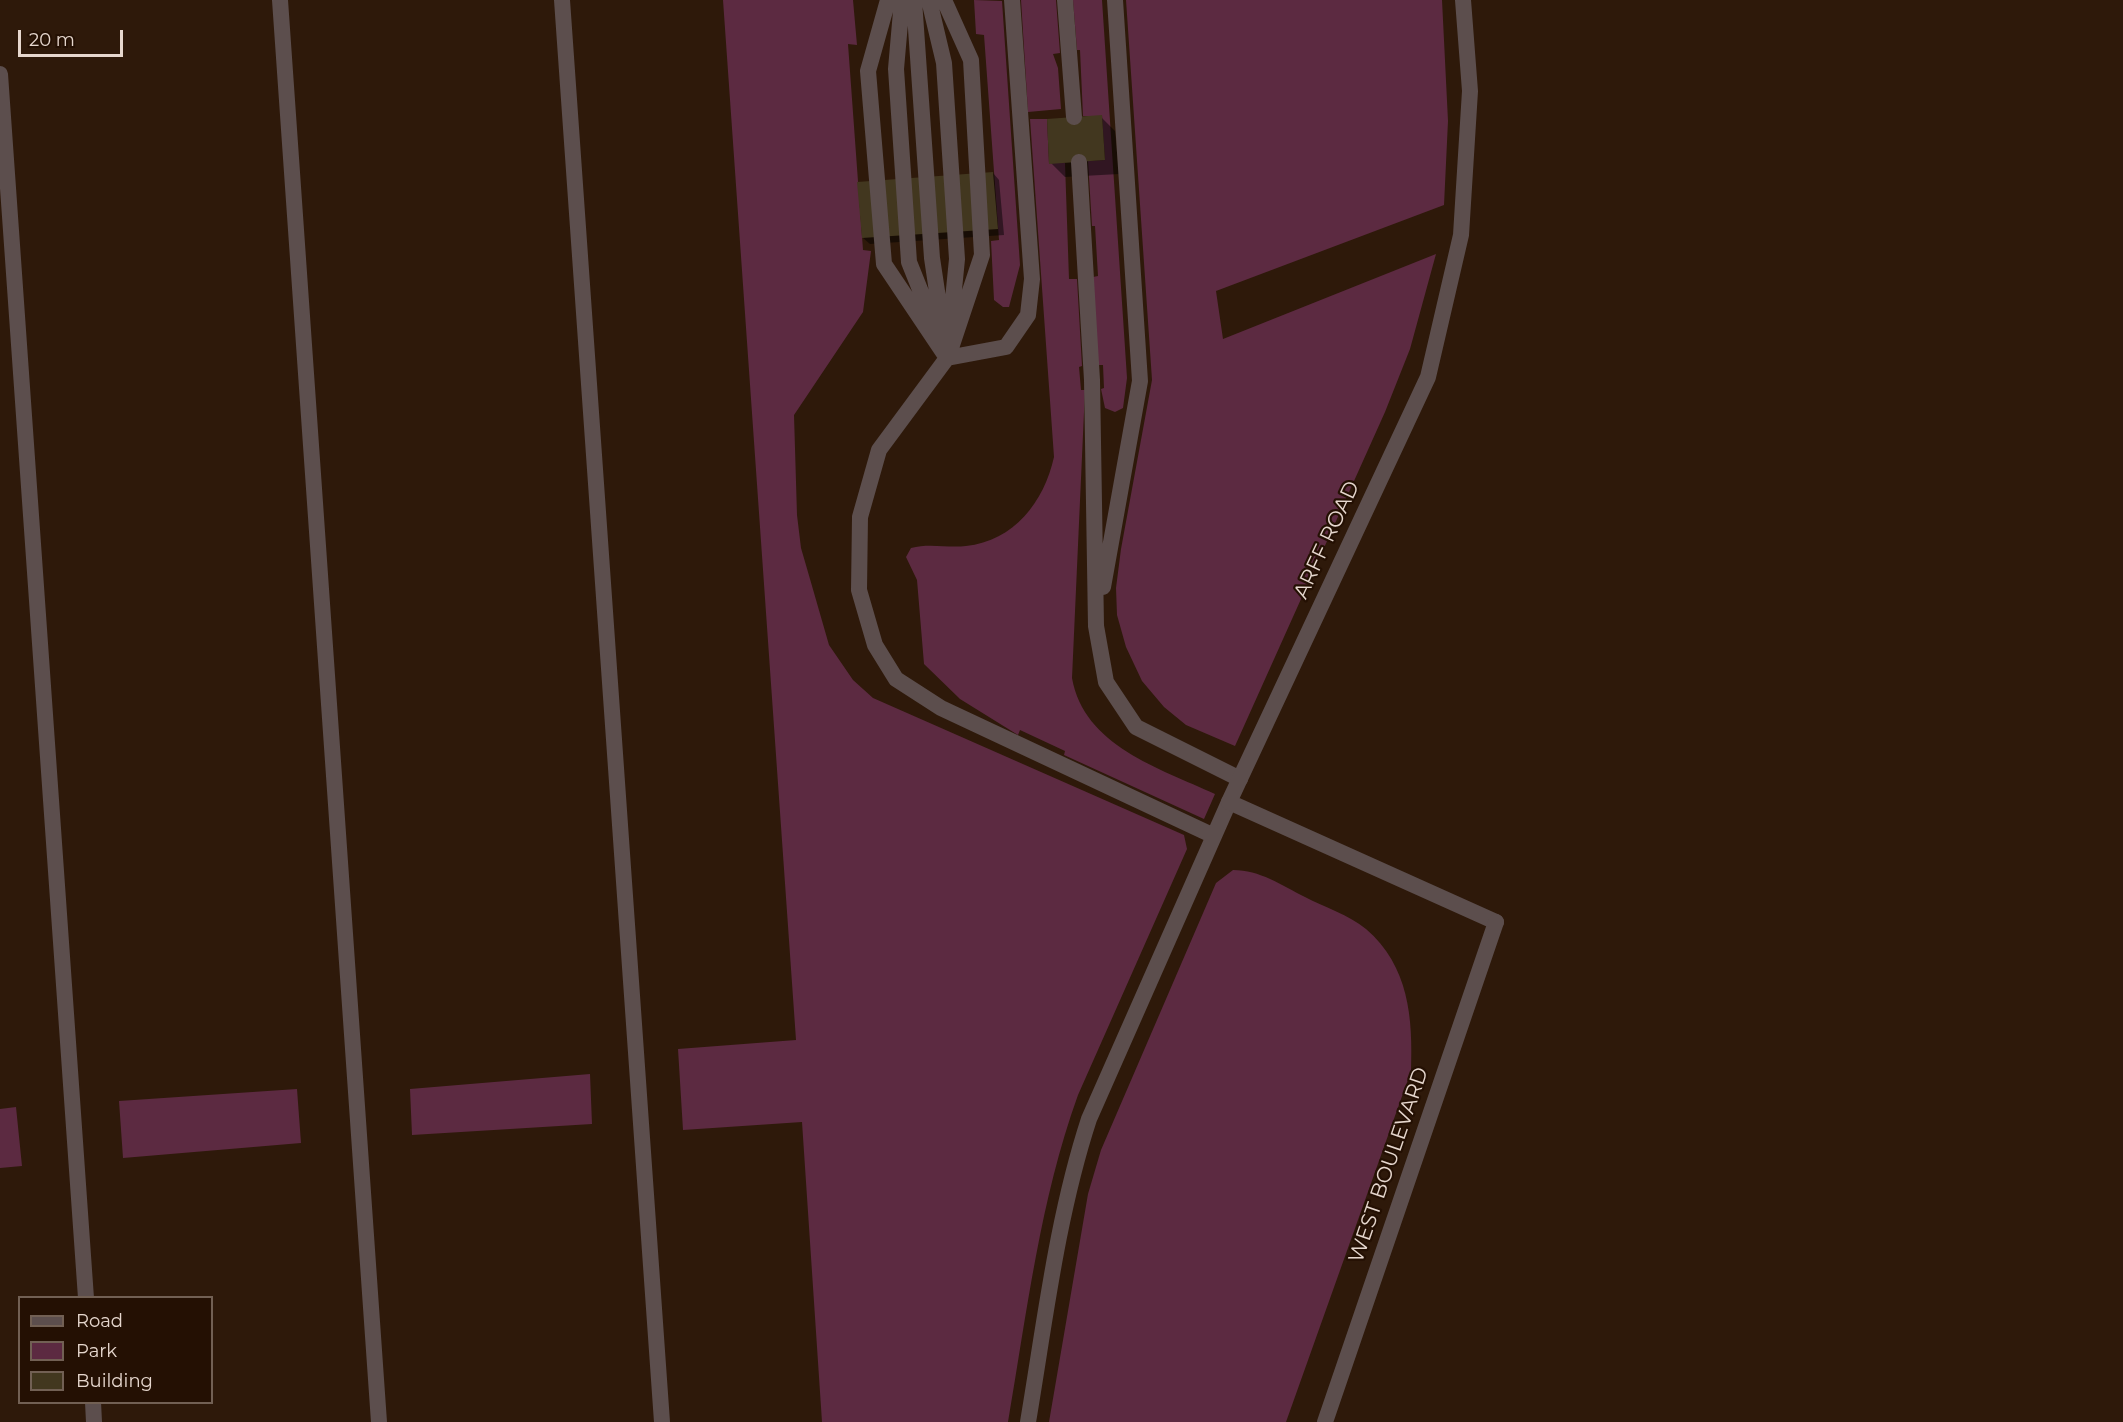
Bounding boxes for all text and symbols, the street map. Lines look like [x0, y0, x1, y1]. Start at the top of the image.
scale bar [21, 18, 126, 56]
text: 20 m [29, 29, 75, 51]
street label: ARFF ROAD [1289, 477, 1365, 603]
street label: WEST BOULEVARD [1344, 1064, 1434, 1266]
legend [18, 1296, 213, 1404]
text: Road [76, 1310, 123, 1332]
text: Park [76, 1340, 117, 1362]
text: Building [76, 1370, 153, 1392]

